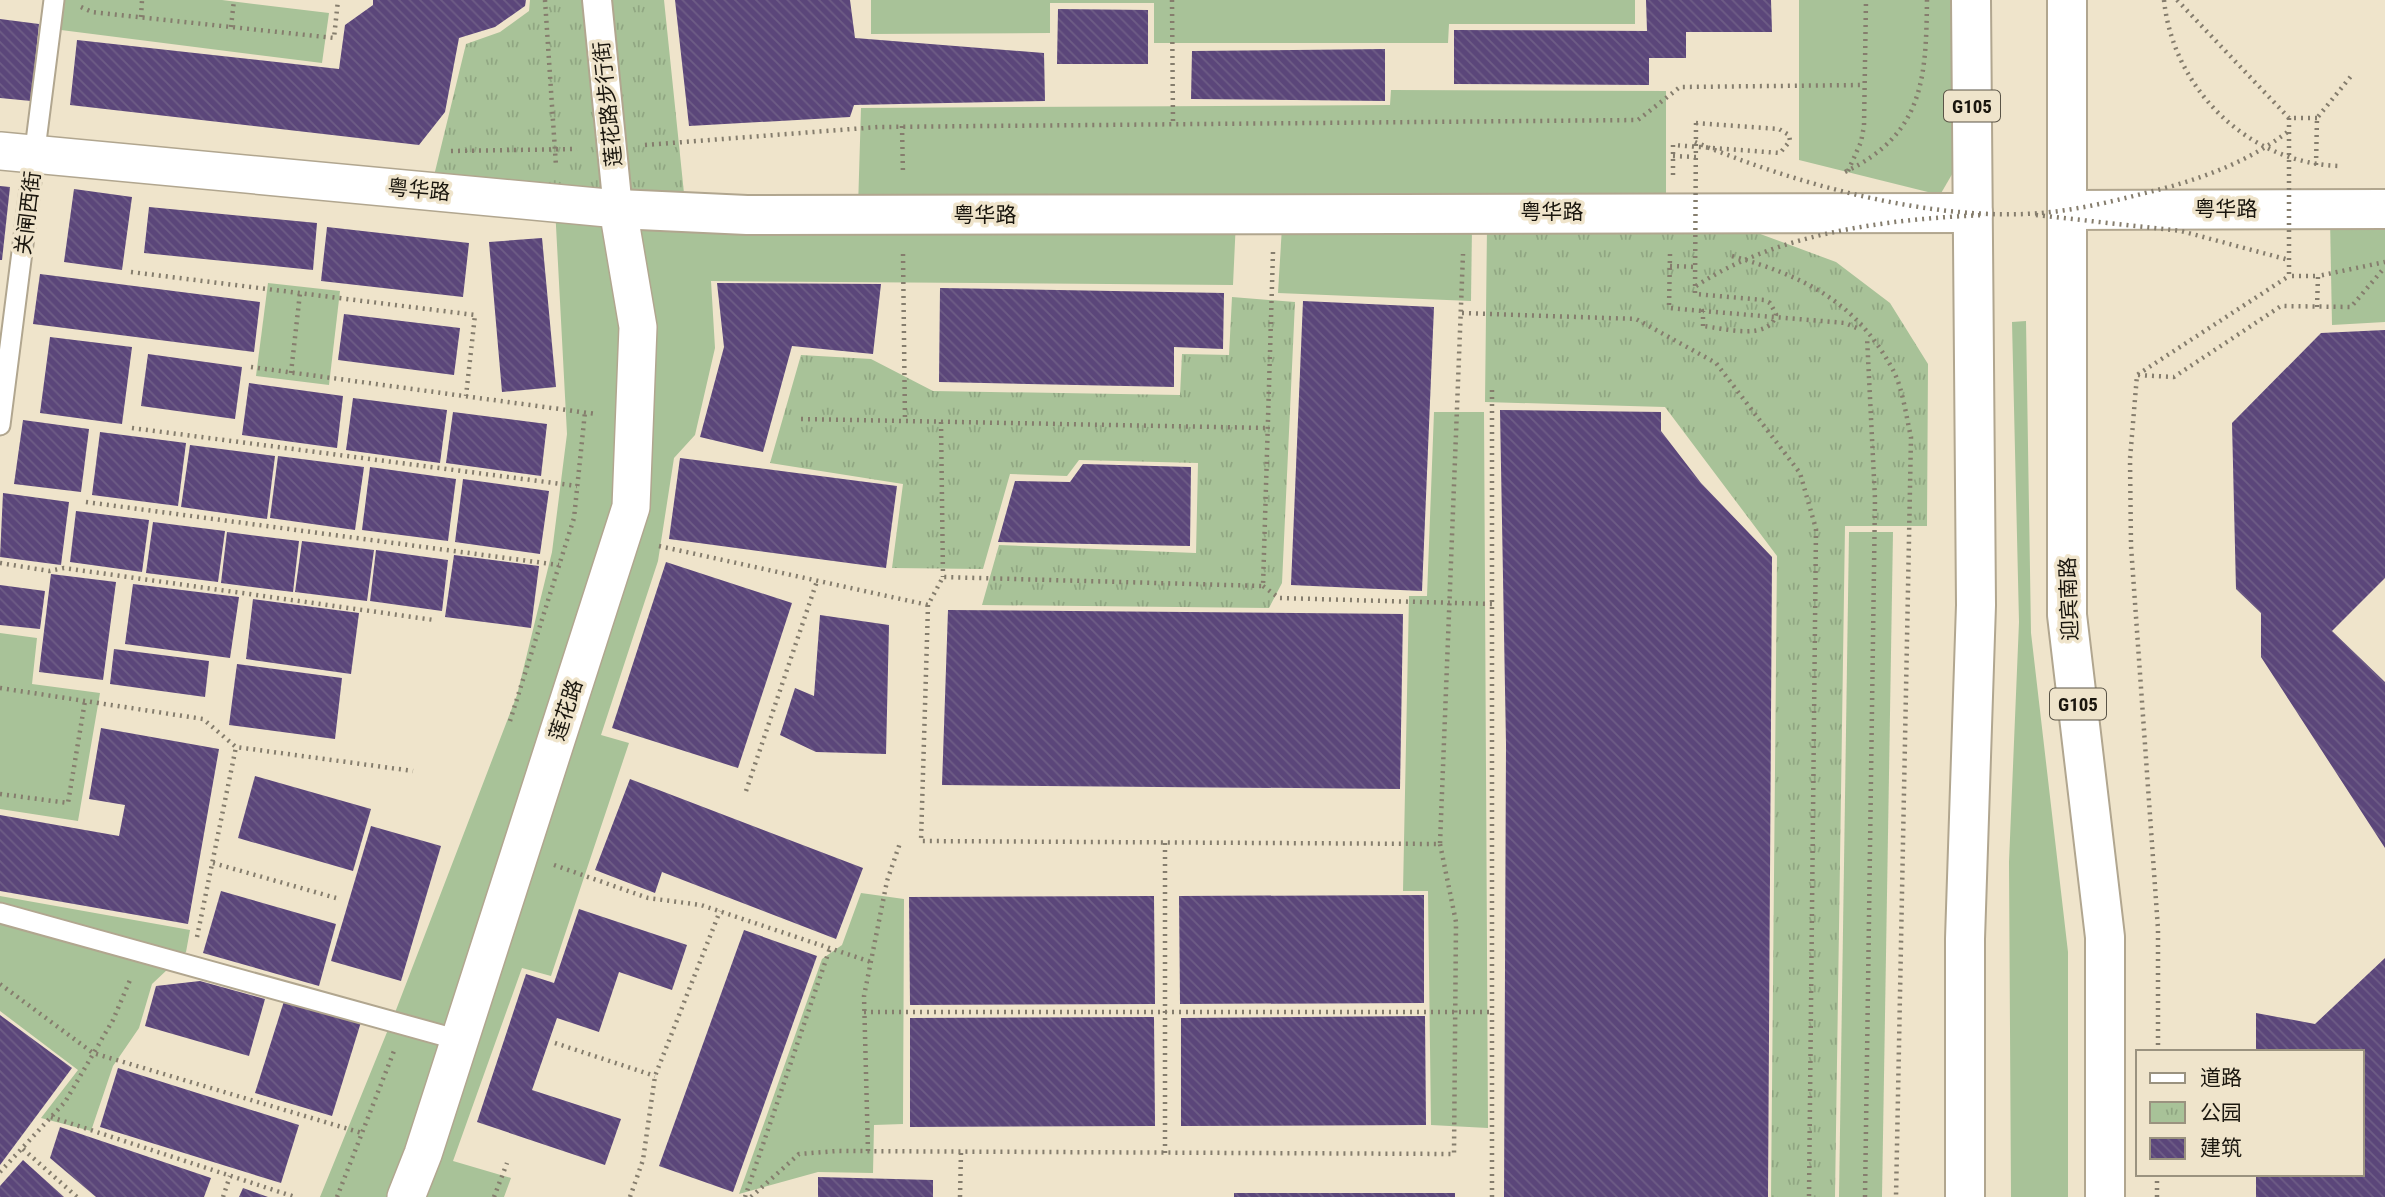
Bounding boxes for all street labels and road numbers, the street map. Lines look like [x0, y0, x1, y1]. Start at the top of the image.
street label: 莲花路步行街 [589, 40, 627, 168]
road number: G105 [1944, 90, 2000, 122]
street label: 关闸西街 [11, 170, 45, 256]
street label: 粤华路 [387, 175, 451, 205]
street label: 粤华路 [2195, 197, 2258, 221]
street label: 粤华路 [1521, 200, 1584, 224]
street label: 粤华路 [954, 203, 1017, 227]
street label: 迎宾南路 [2056, 557, 2082, 641]
street label: 莲花路 [545, 676, 587, 744]
road number: G105 [2050, 688, 2106, 720]

